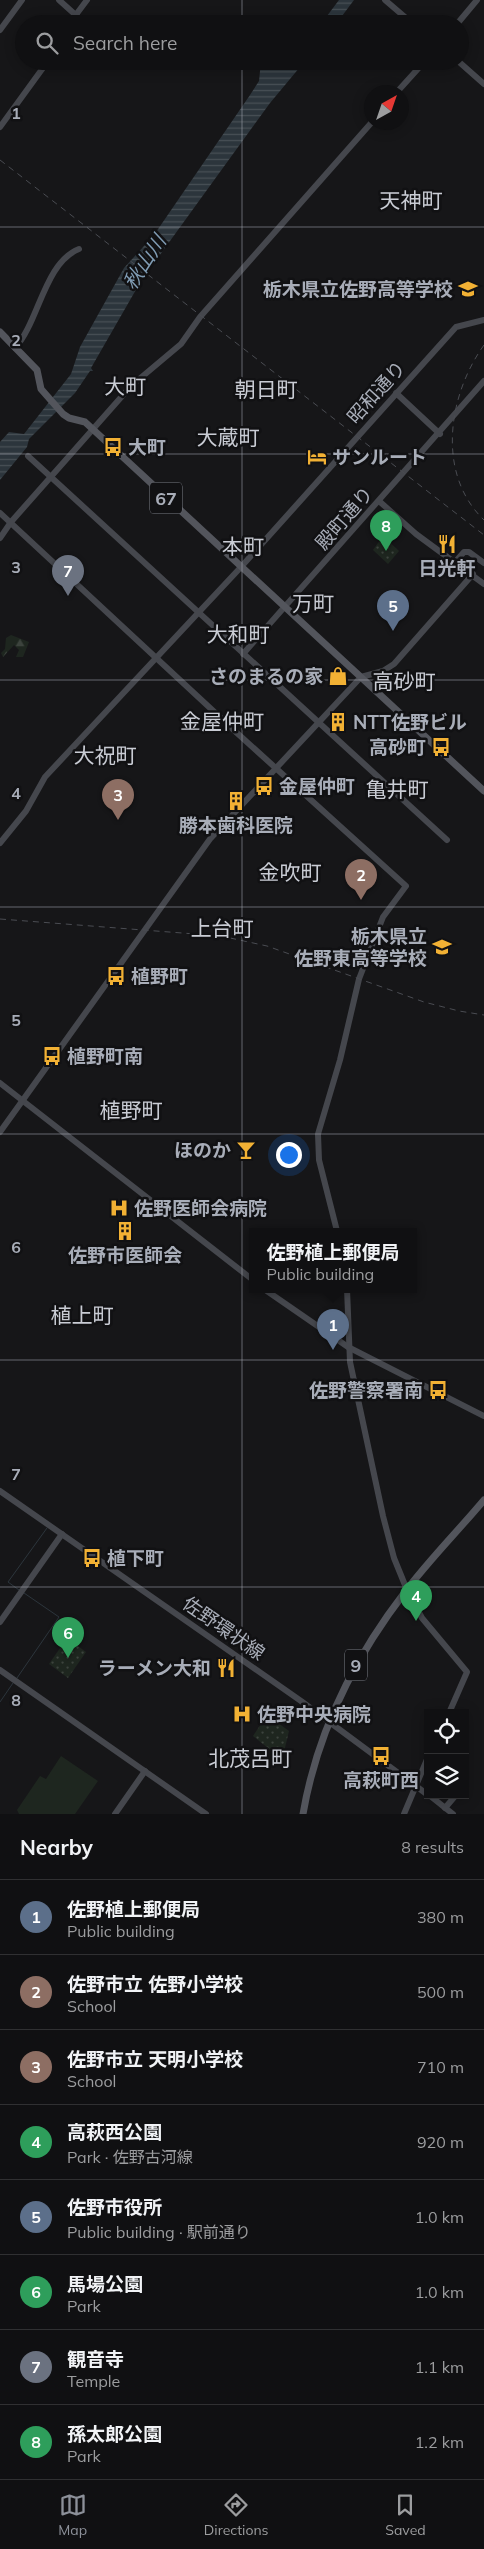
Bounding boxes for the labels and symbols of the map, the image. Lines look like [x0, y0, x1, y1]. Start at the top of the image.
north arrow [364, 85, 409, 130]
text: 1 [11, 103, 21, 123]
district label: 天神町 [380, 187, 443, 213]
water label: 秋山川 [117, 228, 172, 294]
place label: 栃木県立佐野高等学校 [263, 277, 453, 301]
school or university icon: 栃木県立佐野高等学校 [457, 278, 479, 300]
text: 2 [11, 330, 21, 350]
street label: 昭和通り [342, 356, 410, 428]
district label: 大町 [104, 373, 146, 399]
district label: 朝日町 [235, 376, 298, 402]
district label: 大蔵町 [197, 424, 260, 450]
place label: 大町 [128, 435, 166, 459]
bus stop icon: 大町 [102, 436, 124, 458]
place label: サンルート [332, 445, 427, 469]
hotel icon: サンルート [306, 446, 328, 468]
street label: 殿町通り [310, 481, 378, 555]
road number: 67 [150, 482, 182, 514]
pin: 8 [370, 510, 402, 551]
district label: 本町 [222, 533, 264, 559]
restaurant icon: 日光軒 [436, 533, 458, 555]
pin: 7 [52, 555, 84, 596]
place label: 日光軒 [418, 556, 476, 580]
text: 3 [11, 557, 21, 577]
district label: 万町 [292, 590, 334, 616]
pin: 5 [377, 590, 409, 631]
district label: 大和町 [207, 621, 270, 647]
place label: さのまるの家 [209, 664, 323, 688]
shop icon: さのまるの家 [327, 665, 349, 687]
district label: 高砂町 [373, 668, 436, 694]
district label: 金屋仲町 [180, 708, 264, 734]
place label: NTT佐野ビル [353, 710, 467, 734]
building icon: NTT佐野ビル [327, 711, 349, 733]
place label: 高砂町 [369, 735, 426, 759]
bus stop icon: 高砂町 [430, 736, 452, 758]
district label: 大祝町 [74, 742, 137, 768]
place label: 金屋仲町 [279, 774, 355, 798]
bus stop icon: 金屋仲町 [253, 775, 275, 797]
district label: 亀井町 [366, 776, 429, 802]
pin: 3 [102, 779, 134, 820]
text: 4 [11, 783, 21, 803]
building icon: 勝本歯科医院 [225, 790, 247, 812]
place label: 勝本歯科医院 [179, 813, 293, 837]
district label: 金吹町 [259, 859, 322, 885]
pin: 2 [345, 859, 377, 900]
district label: 上台町 [191, 915, 254, 941]
place label: 栃木県立 佐野東高等学校 [294, 924, 427, 970]
school or university icon: 栃木県立 佐野東高等学校 [431, 936, 453, 958]
place label: 植野町 [131, 964, 188, 988]
bus stop icon: 植野町 [105, 965, 127, 987]
text: 5 [11, 1010, 21, 1030]
place label: 植野町南 [67, 1044, 143, 1068]
bus stop icon: 植野町南 [41, 1045, 63, 1067]
district label: 植野町 [100, 1097, 163, 1123]
place label: ほのか [174, 1138, 231, 1162]
bar icon: ほのか [235, 1139, 257, 1161]
your location [276, 1142, 302, 1168]
place label: 佐野医師会病院 [134, 1196, 267, 1220]
hospital icon: 佐野医師会病院 [108, 1197, 130, 1219]
building icon: 佐野市医師会 [114, 1220, 136, 1242]
text: 6 [11, 1237, 21, 1257]
place label: 佐野市医師会 [68, 1243, 182, 1267]
district label: 植上町 [51, 1302, 114, 1328]
pin: 1 [317, 1309, 349, 1350]
place label: 佐野警察署南 [309, 1378, 423, 1402]
bus stop icon: 佐野警察署南 [427, 1379, 449, 1401]
text: 7 [11, 1464, 21, 1484]
place label: 植下町 [107, 1546, 164, 1570]
bus stop icon: 植下町 [81, 1547, 103, 1569]
pin: 4 [400, 1580, 432, 1621]
street label: 佐野環状線 [178, 1591, 270, 1665]
pin: 6 [52, 1617, 84, 1658]
road number: 9 [345, 1650, 367, 1680]
place label: ラーメン大和 [98, 1656, 211, 1680]
restaurant icon: ラーメン大和 [215, 1657, 237, 1679]
text: 8 [11, 1690, 21, 1710]
place label: 佐野中央病院 [257, 1702, 371, 1726]
hospital icon: 佐野中央病院 [231, 1703, 253, 1725]
district label: 北茂呂町 [208, 1745, 292, 1771]
bus stop icon: 高萩町西 [370, 1745, 392, 1767]
place label: 高萩町西 [343, 1768, 419, 1792]

